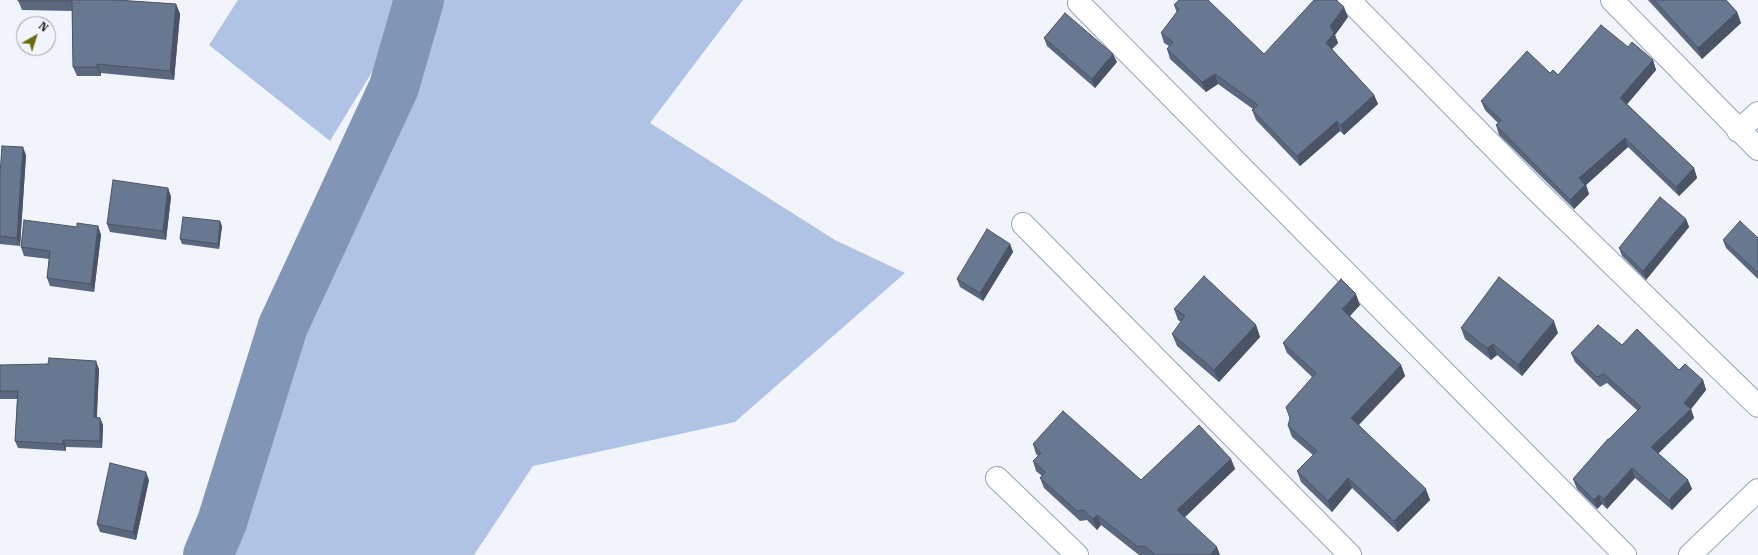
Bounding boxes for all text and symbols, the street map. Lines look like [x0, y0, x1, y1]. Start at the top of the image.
north arrow [16, 16, 56, 56]
text: N [36, 19, 51, 35]

